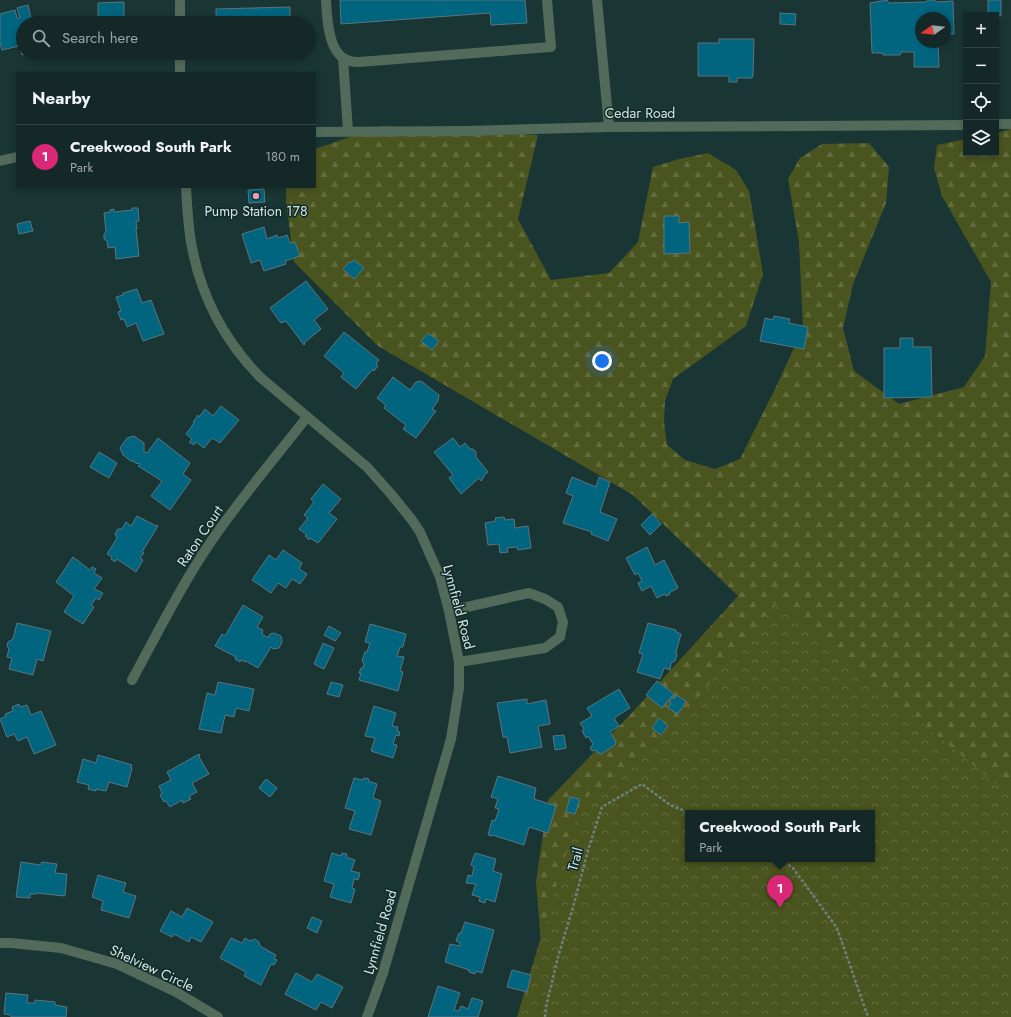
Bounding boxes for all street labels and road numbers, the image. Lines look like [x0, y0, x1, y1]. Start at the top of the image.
street label: Cedar Road [605, 103, 675, 123]
street label: Raton Court [172, 501, 228, 571]
street label: Lynnfield Road [438, 562, 480, 652]
street label: Trail [562, 845, 588, 873]
street label: Lynnfield Road [358, 887, 402, 977]
street label: Shelview Circle [107, 940, 197, 996]

